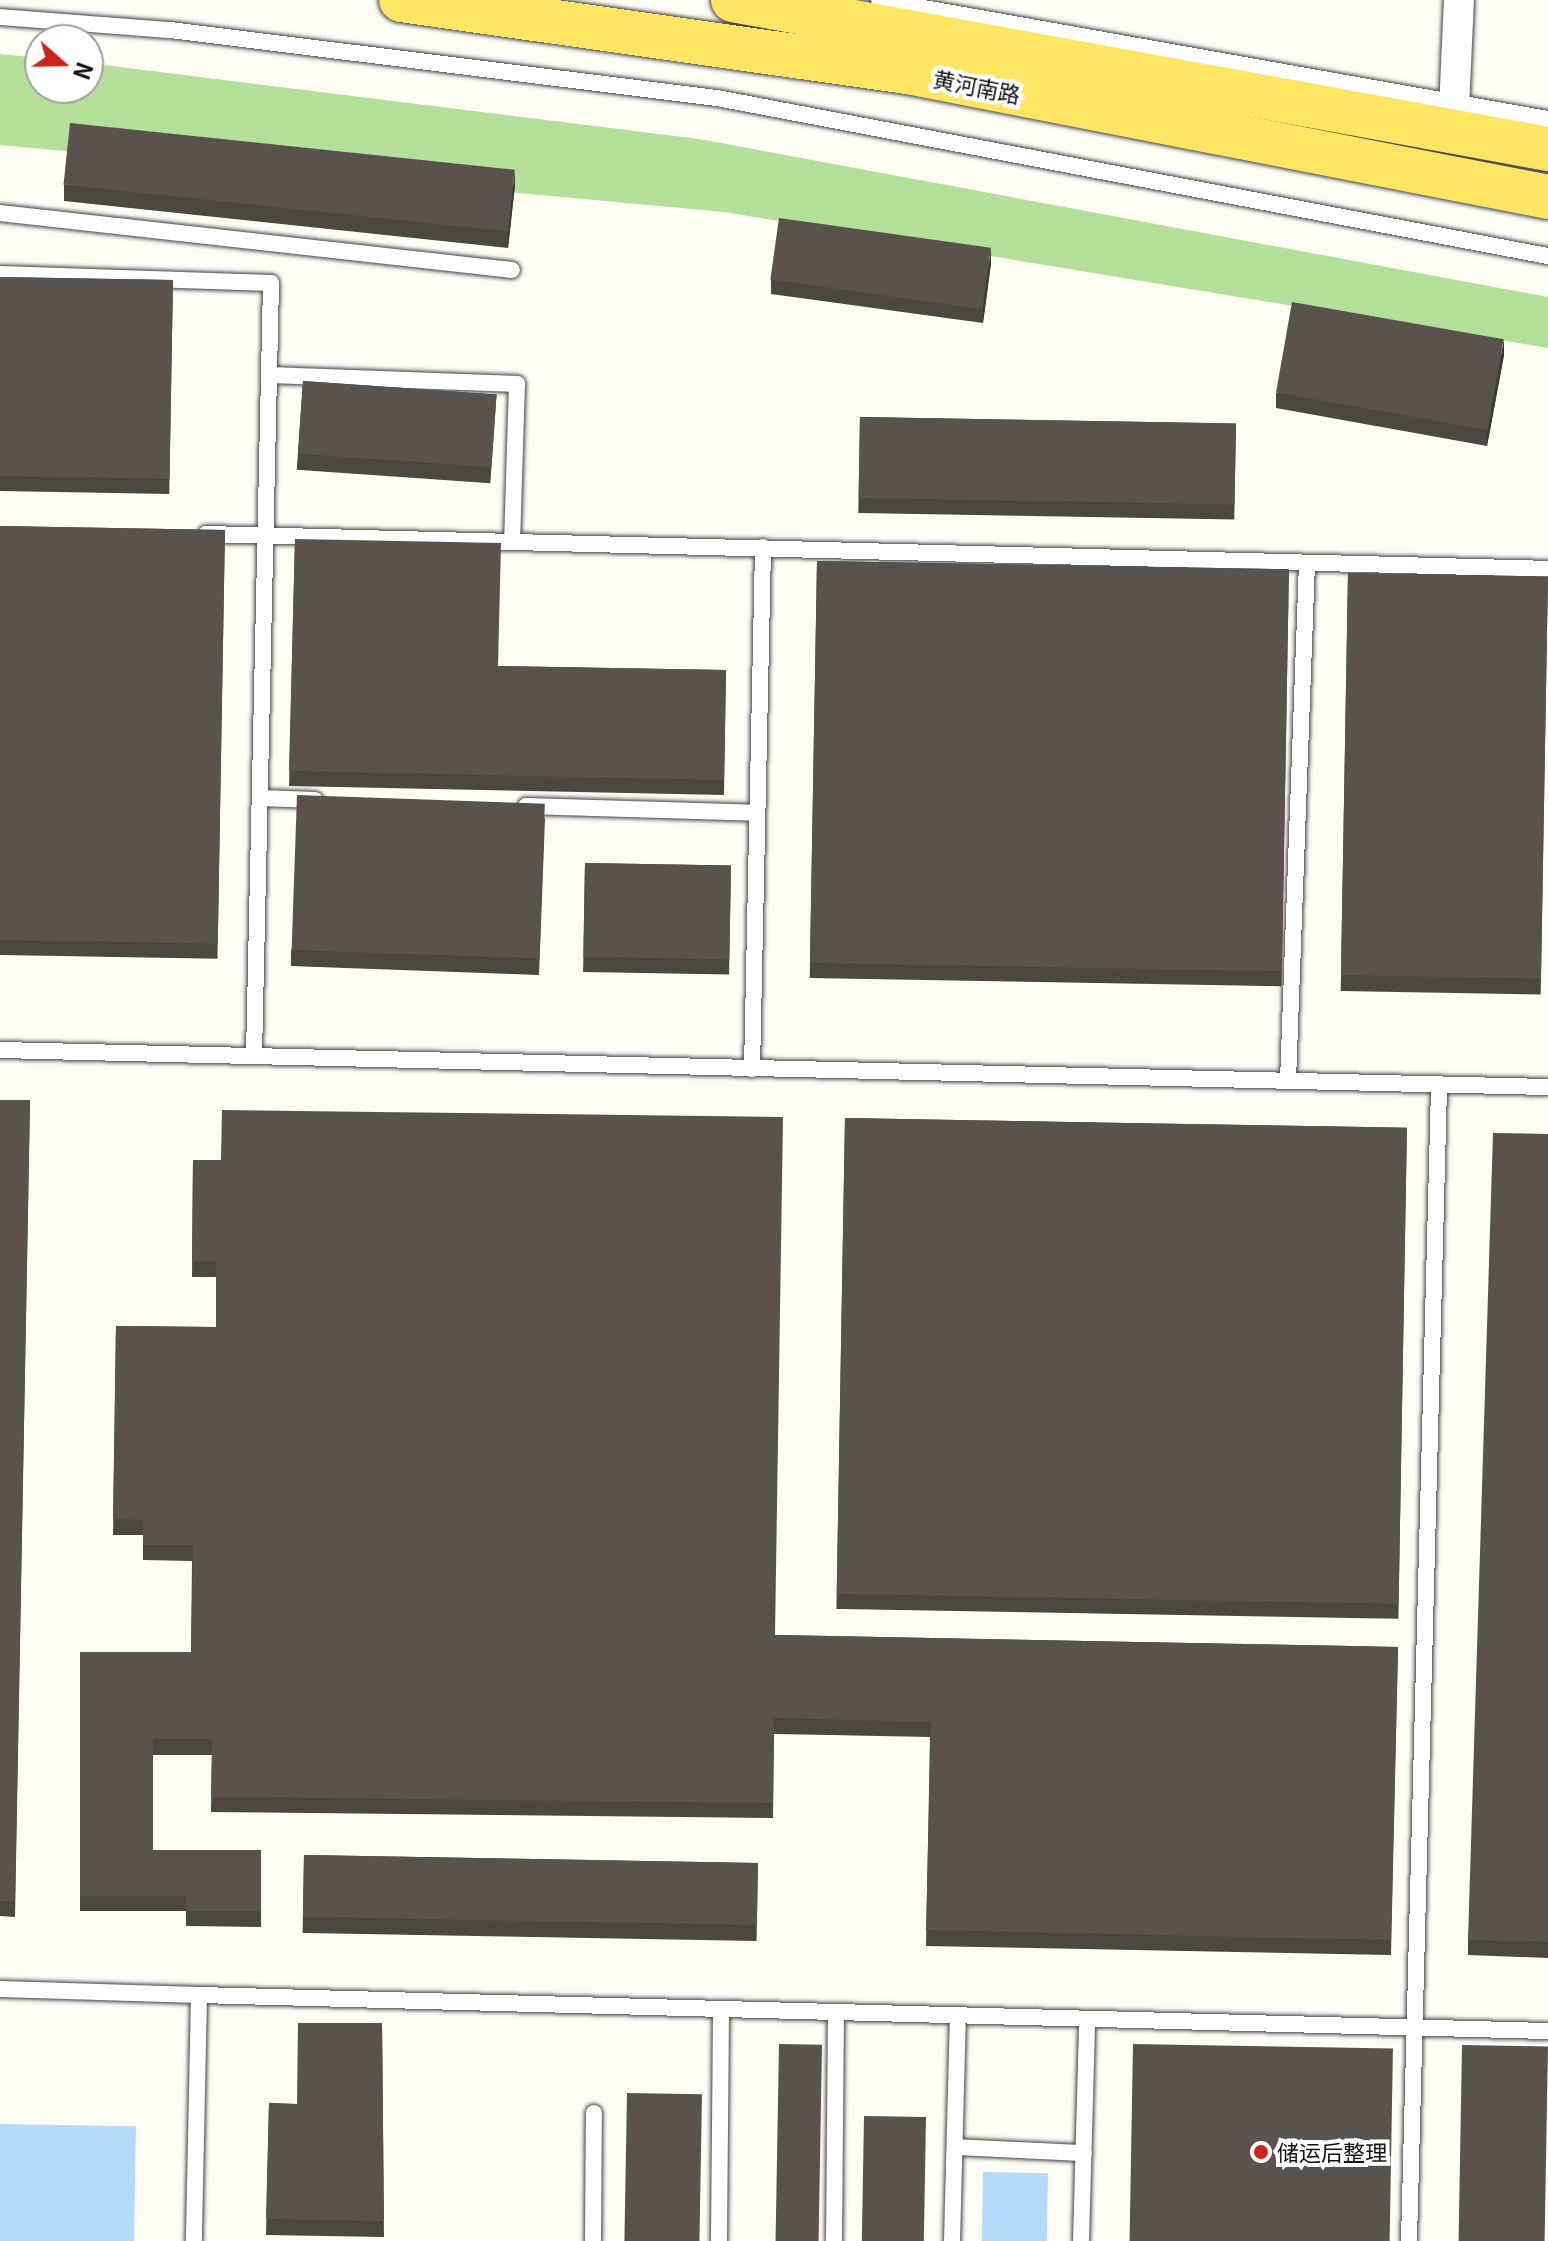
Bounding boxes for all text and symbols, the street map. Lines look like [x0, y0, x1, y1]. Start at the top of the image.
north arrow [24, 24, 104, 104]
text: N [67, 58, 103, 85]
street label: 黄河南路 [931, 65, 1023, 107]
place label: 储运后整理 [1277, 2139, 1387, 2165]
marker: 储运后整理 [1252, 2143, 1270, 2161]

